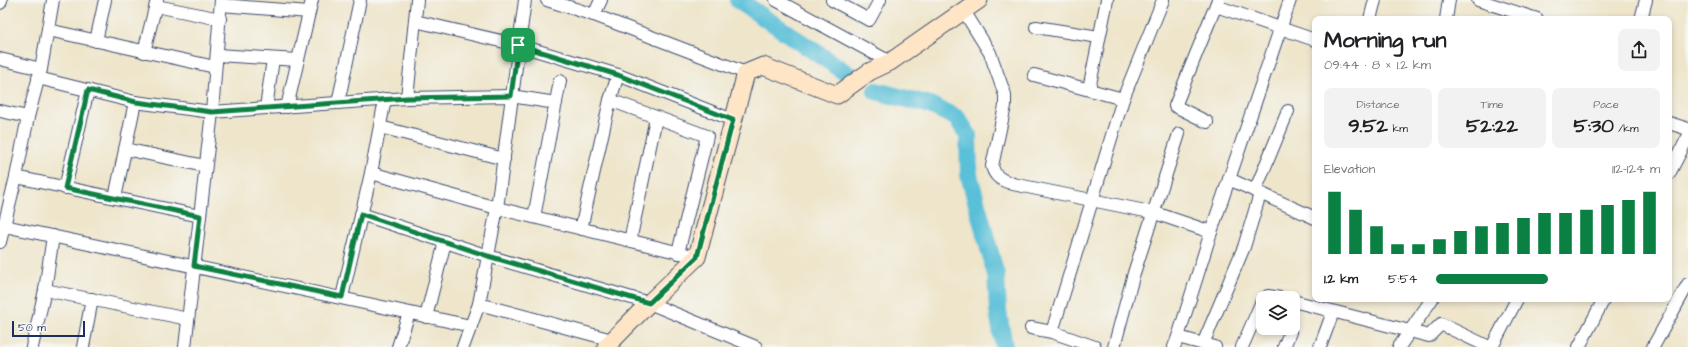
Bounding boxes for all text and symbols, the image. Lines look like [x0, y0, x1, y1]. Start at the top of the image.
text: Morning run [1324, 25, 1447, 56]
pin [501, 28, 535, 62]
button: share [1618, 29, 1660, 71]
icon: arrive [507, 34, 529, 56]
text: 09:44 · 8 × 1.2 km [1324, 56, 1431, 74]
text: Distance [1357, 97, 1399, 112]
text: Time [1480, 97, 1504, 112]
text: Pace [1593, 97, 1619, 112]
text: 9.52 [1348, 112, 1388, 140]
text: 52:22 [1466, 112, 1518, 140]
text: 5:30 [1573, 112, 1614, 140]
text: km [1388, 121, 1408, 136]
text: /km [1614, 121, 1639, 136]
text: Elevation [1324, 160, 1375, 178]
text: 112–124 m [1612, 160, 1660, 178]
text: 1.2 km [1324, 270, 1358, 288]
text: 5:54 [1388, 270, 1417, 288]
map controls [1256, 291, 1300, 335]
button: layers [1256, 291, 1300, 335]
scale bar [12, 319, 85, 338]
text: 50 m [18, 320, 46, 335]

